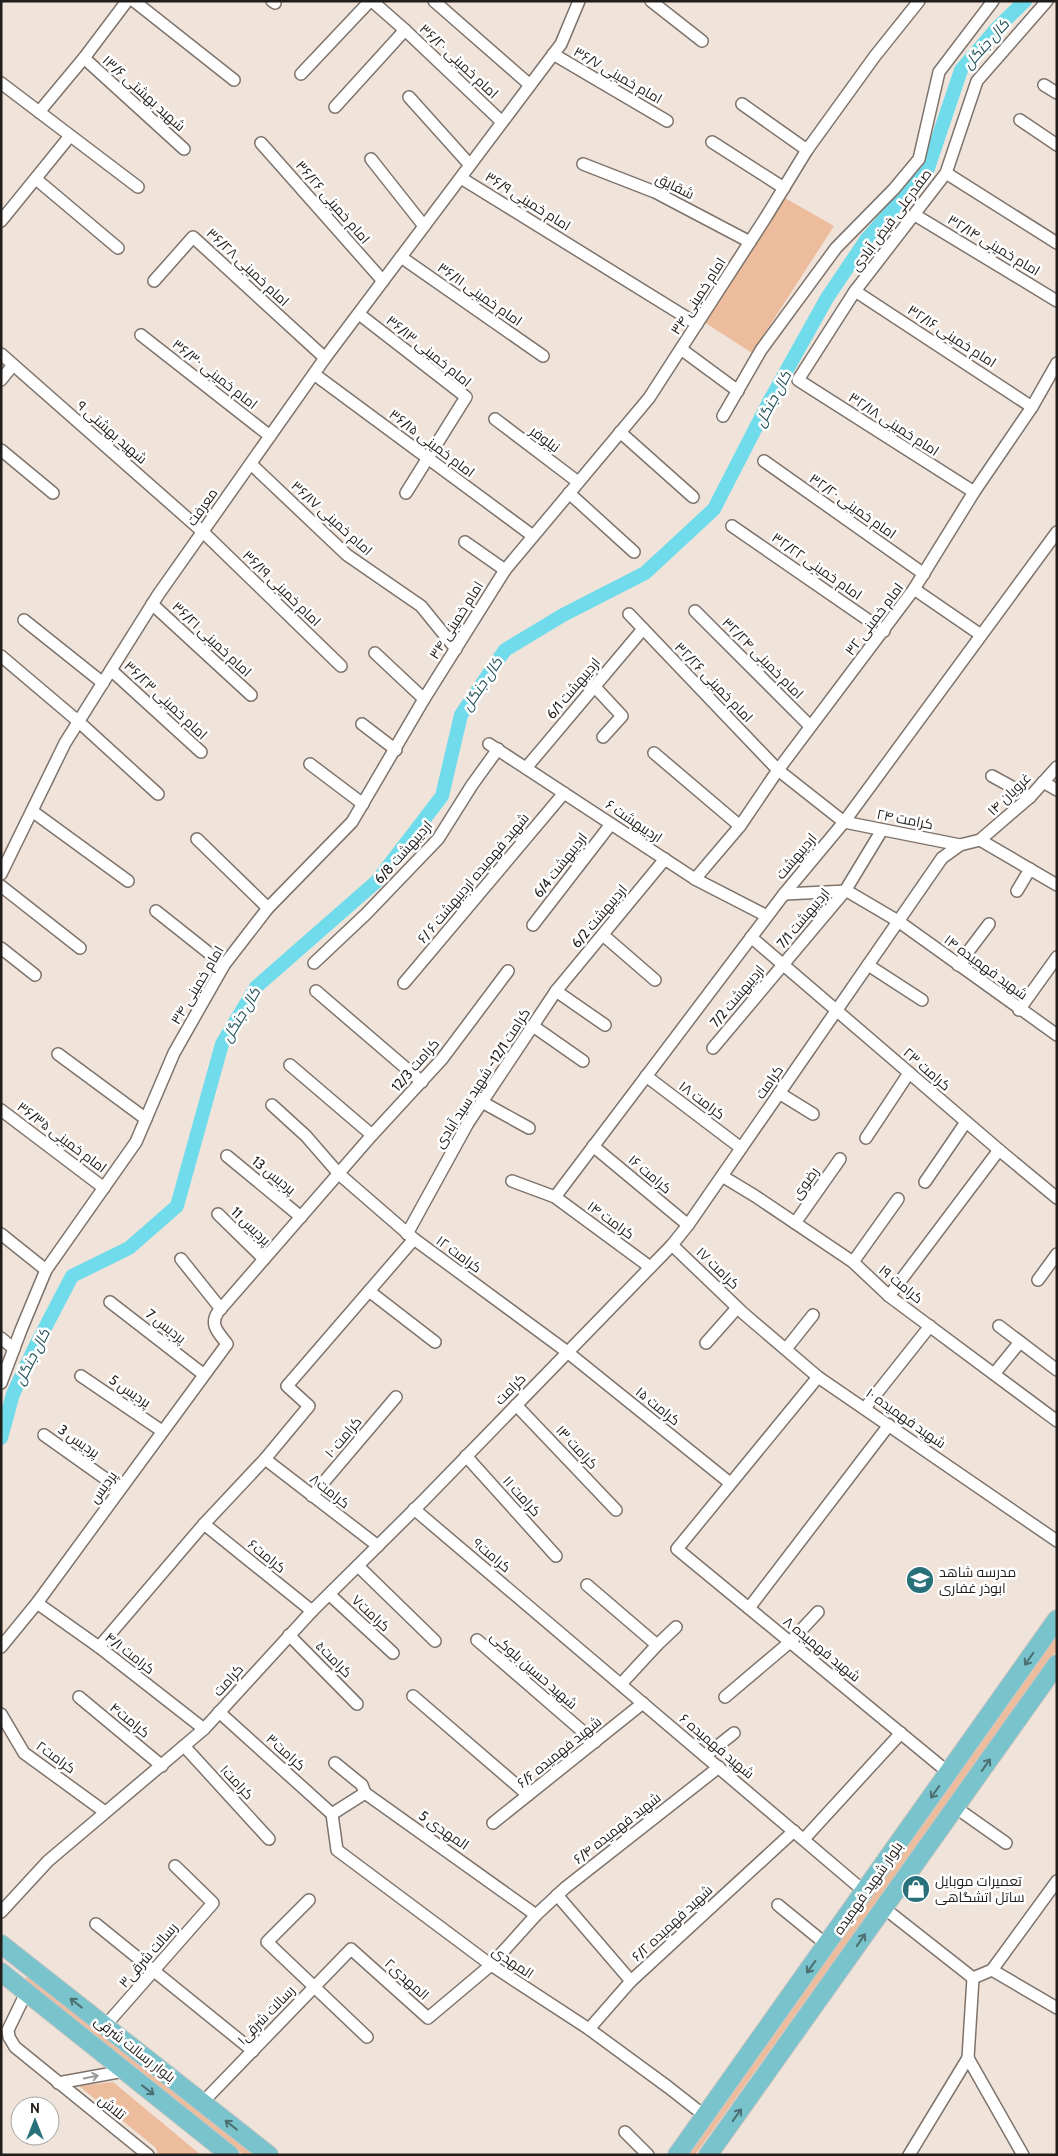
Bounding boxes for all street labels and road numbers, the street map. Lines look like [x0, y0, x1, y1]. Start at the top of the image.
street label: امام خمینی ۳۶/۲۰ [415, 20, 502, 103]
street label: امام خمینی ۳۶/۷ [570, 42, 665, 108]
street label: شهید بهشتی ۱۳/۶ [99, 51, 189, 135]
street label: امام خمینی ۳۶/۲۶ [291, 157, 374, 248]
street label: صفدرعلی فیض آبادی [847, 165, 935, 275]
street label: امام خمینی ۳۶/۹ [481, 167, 574, 235]
street label: شقایق [653, 169, 697, 203]
street label: امام خمینی ۳۲/۱۴ [944, 210, 1044, 281]
street label: امام خمینی ۳۶/۲۸ [202, 224, 293, 311]
street label: امام خمینی ۳۴ [666, 254, 730, 339]
street label: امام خمینی ۳۶/۱۱ [434, 258, 526, 331]
street label: امام خمینی ۳۲/۱۶ [904, 301, 1000, 372]
street label: امام خمینی ۳۶/۱۳ [382, 311, 475, 392]
street label: امام خمینی ۳۶/۳۰ [168, 335, 261, 414]
street label: امام خمینی ۳۲/۱۸ [845, 388, 943, 461]
street label: شهید بهشتی ۹ [73, 396, 151, 468]
street label: امام خمینی ۳۶/۱۵ [385, 405, 478, 482]
street label: نیلوفر [526, 421, 564, 456]
street label: امام خمینی ۳۲/۲۰ [805, 469, 900, 543]
street label: امام خمینی ۳۶/۱۷ [287, 477, 376, 560]
street label: معرفت [183, 485, 221, 529]
street label: امام خمینی ۳۲/۲۲ [768, 528, 866, 605]
street label: امام خمینی ۳۶/۱۹ [238, 546, 325, 631]
street label: امام خمینی ۳۴ [425, 578, 488, 663]
street label: امام خمینی ۳۲ [841, 579, 908, 660]
street label: امام خمینی ۳۶/۲۱ [168, 598, 255, 681]
street label: امام خمینی ۳۲/۲۴ [718, 614, 807, 703]
street label: امام خمینی ۳۲/۲۶ [670, 638, 757, 727]
street label: اردیبهشت 6/1 [542, 653, 604, 723]
street label: امام خمینی ۳۶/۲۳ [120, 657, 211, 744]
street label: غرویان ۱۴ [983, 769, 1035, 819]
street label: اردیبهشت ۶ [602, 795, 666, 847]
street label: کرامت ۲۴ [875, 805, 935, 833]
street label: شهید فهمیده اردیبهشت ۶ /۶ [413, 809, 533, 947]
street label: اردیبهشت 6/8 [370, 817, 436, 887]
street label: اردیبهشت 6/4 [529, 829, 591, 901]
street label: اردیبهشت [771, 829, 821, 883]
street label: اردیبهشت 6/2 [567, 880, 631, 952]
street label: اردیبهشت 7/1 [773, 884, 833, 952]
street label: شهید فهمیده ۱۴ [941, 931, 1031, 1003]
street label: امام خمینی ۳۴ [166, 942, 228, 1028]
street label: اردیبهشت 7/2 [706, 961, 768, 1031]
street label: کرامت 12/1- شهید سید آبادی [430, 1005, 534, 1151]
street label: کرامت 12/3 [387, 1035, 443, 1095]
street label: کرامت ۲۳ [900, 1043, 954, 1095]
street label: کرامت [751, 1062, 787, 1102]
street label: کرامت ۱۸ [675, 1077, 729, 1123]
street label: امام خمینی ۳۶/۳۵ [13, 1097, 110, 1177]
street label: کرامت ۱۶ [625, 1151, 675, 1197]
street label: پردیس 13 [248, 1152, 300, 1199]
street label: رضوی [787, 1163, 823, 1203]
street label: کرامت ۱۴ [584, 1197, 638, 1243]
street label: پردیس 11 [227, 1203, 275, 1250]
street label: کرامت ۱۲ [433, 1231, 485, 1277]
street label: کرامت ۱۷ [693, 1243, 743, 1293]
street label: کرامت ۱۹ [875, 1261, 927, 1307]
street label: پردیس 7 [142, 1305, 190, 1348]
street label: کرامت [491, 1369, 529, 1409]
street label: پردیس 5 [105, 1371, 155, 1412]
street label: کرامت ۱۵ [632, 1383, 684, 1429]
street label: شهید فهمیده ۱۰ [863, 1384, 949, 1452]
street label: کرامت ۱۰ [321, 1413, 365, 1461]
street label: پردیس 3 [54, 1420, 103, 1463]
street label: کرامت ۱۳ [552, 1421, 602, 1473]
street label: پردیس [85, 1467, 122, 1507]
street label: کرامت۸ [306, 1470, 354, 1512]
street label: کرامت ۱۱ [499, 1472, 545, 1520]
street label: کرامت۹ [469, 1534, 515, 1576]
street label: کرامت۶ [244, 1535, 290, 1577]
street label: کرامت۷ [348, 1591, 394, 1635]
street label: شهید فهمیده ۸ [780, 1612, 864, 1686]
street label: شهید حسین بلوکی [487, 1627, 581, 1713]
street label: کرامت ۴/۱ [101, 1628, 159, 1678]
street label: کرامت۵ [312, 1637, 356, 1681]
street label: کرامت [209, 1660, 247, 1700]
street label: کرامت۴ [106, 1698, 154, 1742]
street label: شهید فهمیده ۶ [676, 1709, 758, 1783]
street label: شهید فهمیده ۶/۶ [513, 1712, 605, 1792]
street label: کرامت۳ [263, 1730, 309, 1774]
street label: کرامت۲ [33, 1737, 79, 1777]
street label: کرامت۱ [216, 1761, 258, 1803]
street label: شهید فهمیده ۶/۴ [570, 1788, 664, 1868]
street label: المهدی 5 [415, 1806, 473, 1854]
street label: بلوار شهید فهمیده [829, 1838, 907, 1938]
street label: شهید فهمیده ۶/۲ [628, 1881, 716, 1965]
street label: رسالت شرقی۳ [115, 1919, 181, 1991]
street label: المهدی [489, 1942, 537, 1982]
street label: المهدی۲ [381, 1954, 433, 2004]
street label: رسالت شرقی۱ [233, 1981, 299, 2049]
street label: بلوار رسالت شرقی [91, 2012, 179, 2086]
street label: تلاش [95, 2091, 130, 2124]

